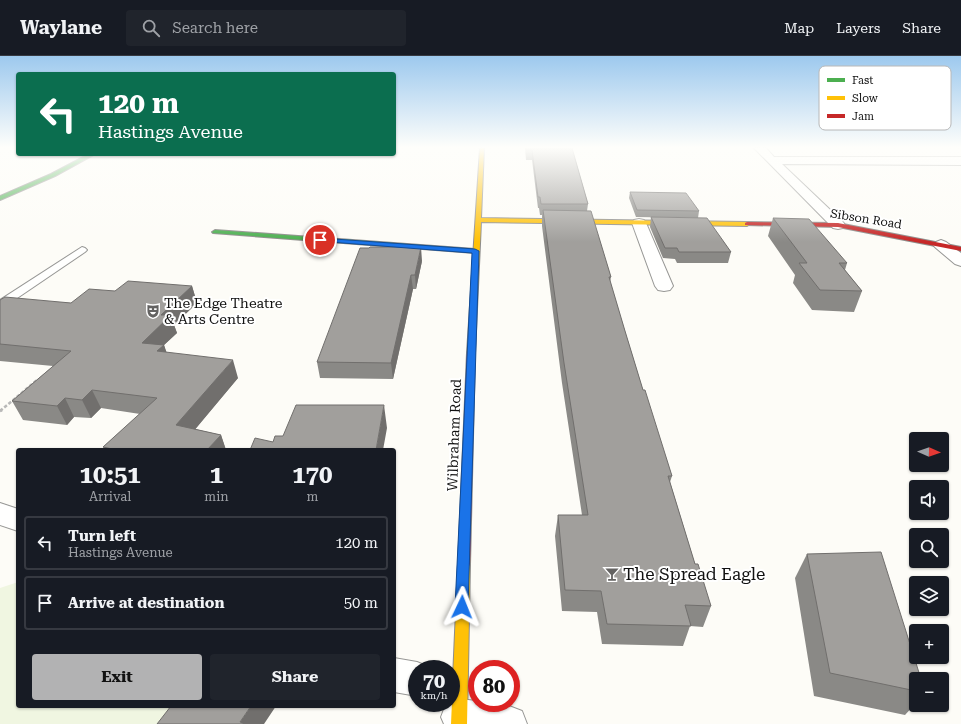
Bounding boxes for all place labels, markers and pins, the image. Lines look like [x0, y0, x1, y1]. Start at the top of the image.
pin [303, 223, 337, 257]
place label: The Edge Theatre & Arts Centre [164, 295, 283, 327]
theatre icon: The Edge Theatre & Arts Centre [145, 303, 161, 319]
place label: The Spread Eagle [623, 564, 765, 584]
bar icon: The Spread Eagle [604, 566, 620, 582]

